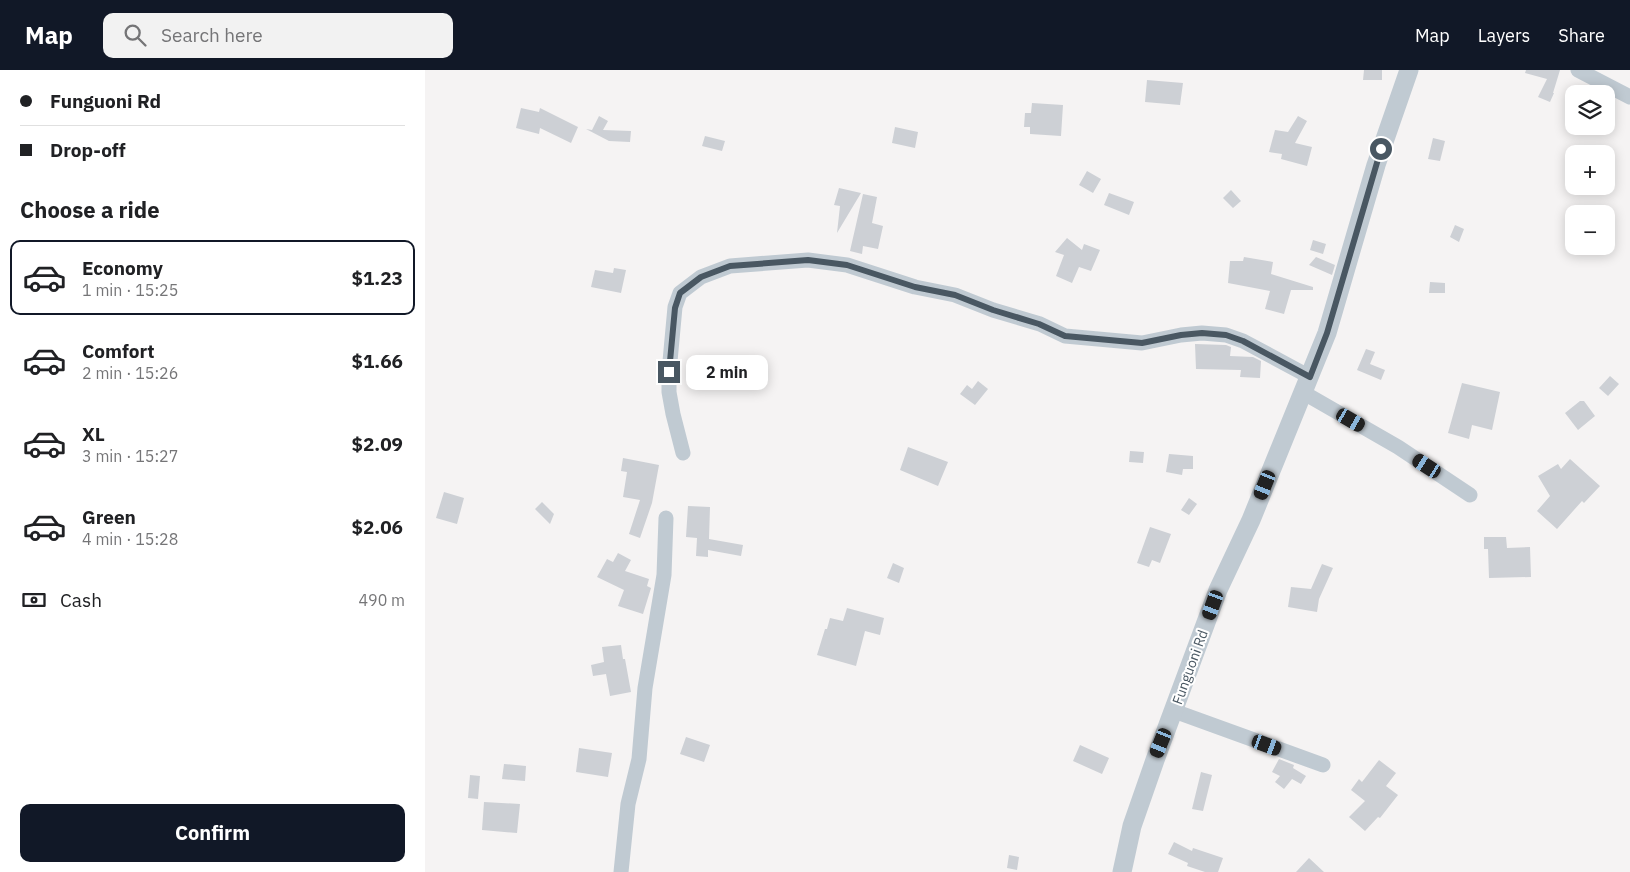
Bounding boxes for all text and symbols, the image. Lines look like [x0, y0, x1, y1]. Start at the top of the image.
search box [103, 13, 453, 58]
text: Map [25, 19, 73, 51]
icon: search [121, 21, 149, 49]
text: Search here [161, 23, 263, 47]
text: Map [1415, 24, 1450, 47]
text: Layers [1478, 24, 1530, 47]
text: Share [1558, 24, 1605, 47]
map controls [1565, 85, 1615, 255]
button: layers [1565, 85, 1615, 135]
text: Funguoni Rd [50, 89, 161, 113]
text: Drop-off [50, 138, 126, 162]
route start [1370, 138, 1392, 160]
button: + [1565, 145, 1615, 195]
text: Choose a ride [20, 195, 160, 224]
button: − [1565, 205, 1615, 255]
icon: car [22, 255, 67, 300]
text: Economy [82, 256, 163, 280]
text: $1.23 [351, 266, 403, 290]
text: 1 min · 15:25 [82, 280, 178, 300]
icon: car [22, 338, 67, 383]
text: Comfort [82, 339, 155, 363]
text: $1.66 [351, 349, 403, 373]
callout: 2 min [687, 354, 769, 390]
route end [658, 361, 680, 383]
text: 2 min [706, 362, 748, 382]
text: 2 min · 15:26 [82, 363, 178, 383]
car [1334, 406, 1367, 434]
icon: car [22, 421, 67, 466]
text: XL [82, 422, 105, 446]
text: $2.09 [351, 432, 403, 456]
text: 3 min · 15:27 [82, 446, 178, 466]
car [1410, 452, 1443, 480]
car [1252, 468, 1277, 502]
icon: car [22, 504, 67, 549]
text: Green [82, 505, 136, 529]
text: $2.06 [351, 515, 403, 539]
text: 4 min · 15:28 [82, 529, 178, 549]
icon: cash [20, 586, 48, 614]
text: Cash [60, 588, 102, 612]
car [1200, 588, 1225, 622]
text: 490 m [358, 590, 405, 610]
street label: Funguoni Rd [1168, 627, 1212, 707]
car [1148, 726, 1173, 760]
car [1250, 733, 1283, 757]
button: Confirm [20, 804, 405, 862]

